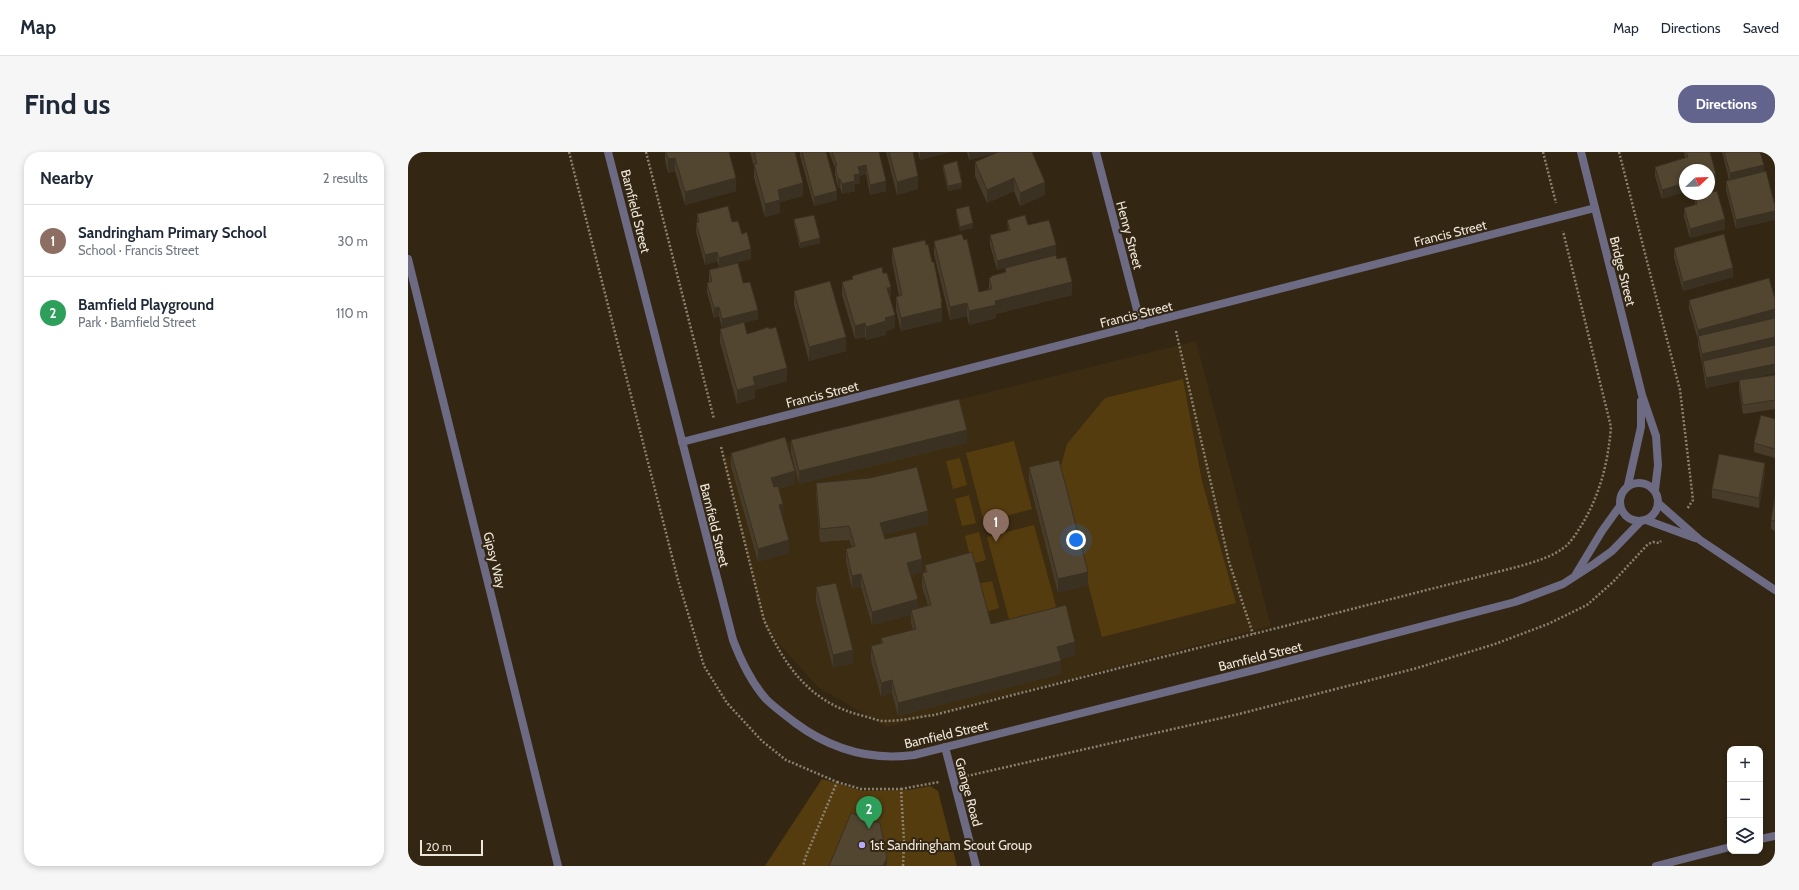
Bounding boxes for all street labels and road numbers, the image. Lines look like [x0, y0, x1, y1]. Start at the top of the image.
street label: Bamfield Street [618, 168, 654, 255]
street label: Henry Street [1113, 199, 1147, 271]
street label: Francis Street [1412, 216, 1488, 250]
street label: Bridge Street [1607, 235, 1640, 308]
street label: Francis Street [1098, 297, 1174, 331]
street label: Francis Street [784, 377, 860, 411]
street label: Bamfield Street [697, 482, 733, 569]
street label: Gipsy Way [480, 530, 510, 590]
street label: Bamfield Street [1217, 638, 1304, 674]
street label: Bamfield Street [902, 716, 990, 751]
street label: Grange Road [952, 756, 986, 828]

